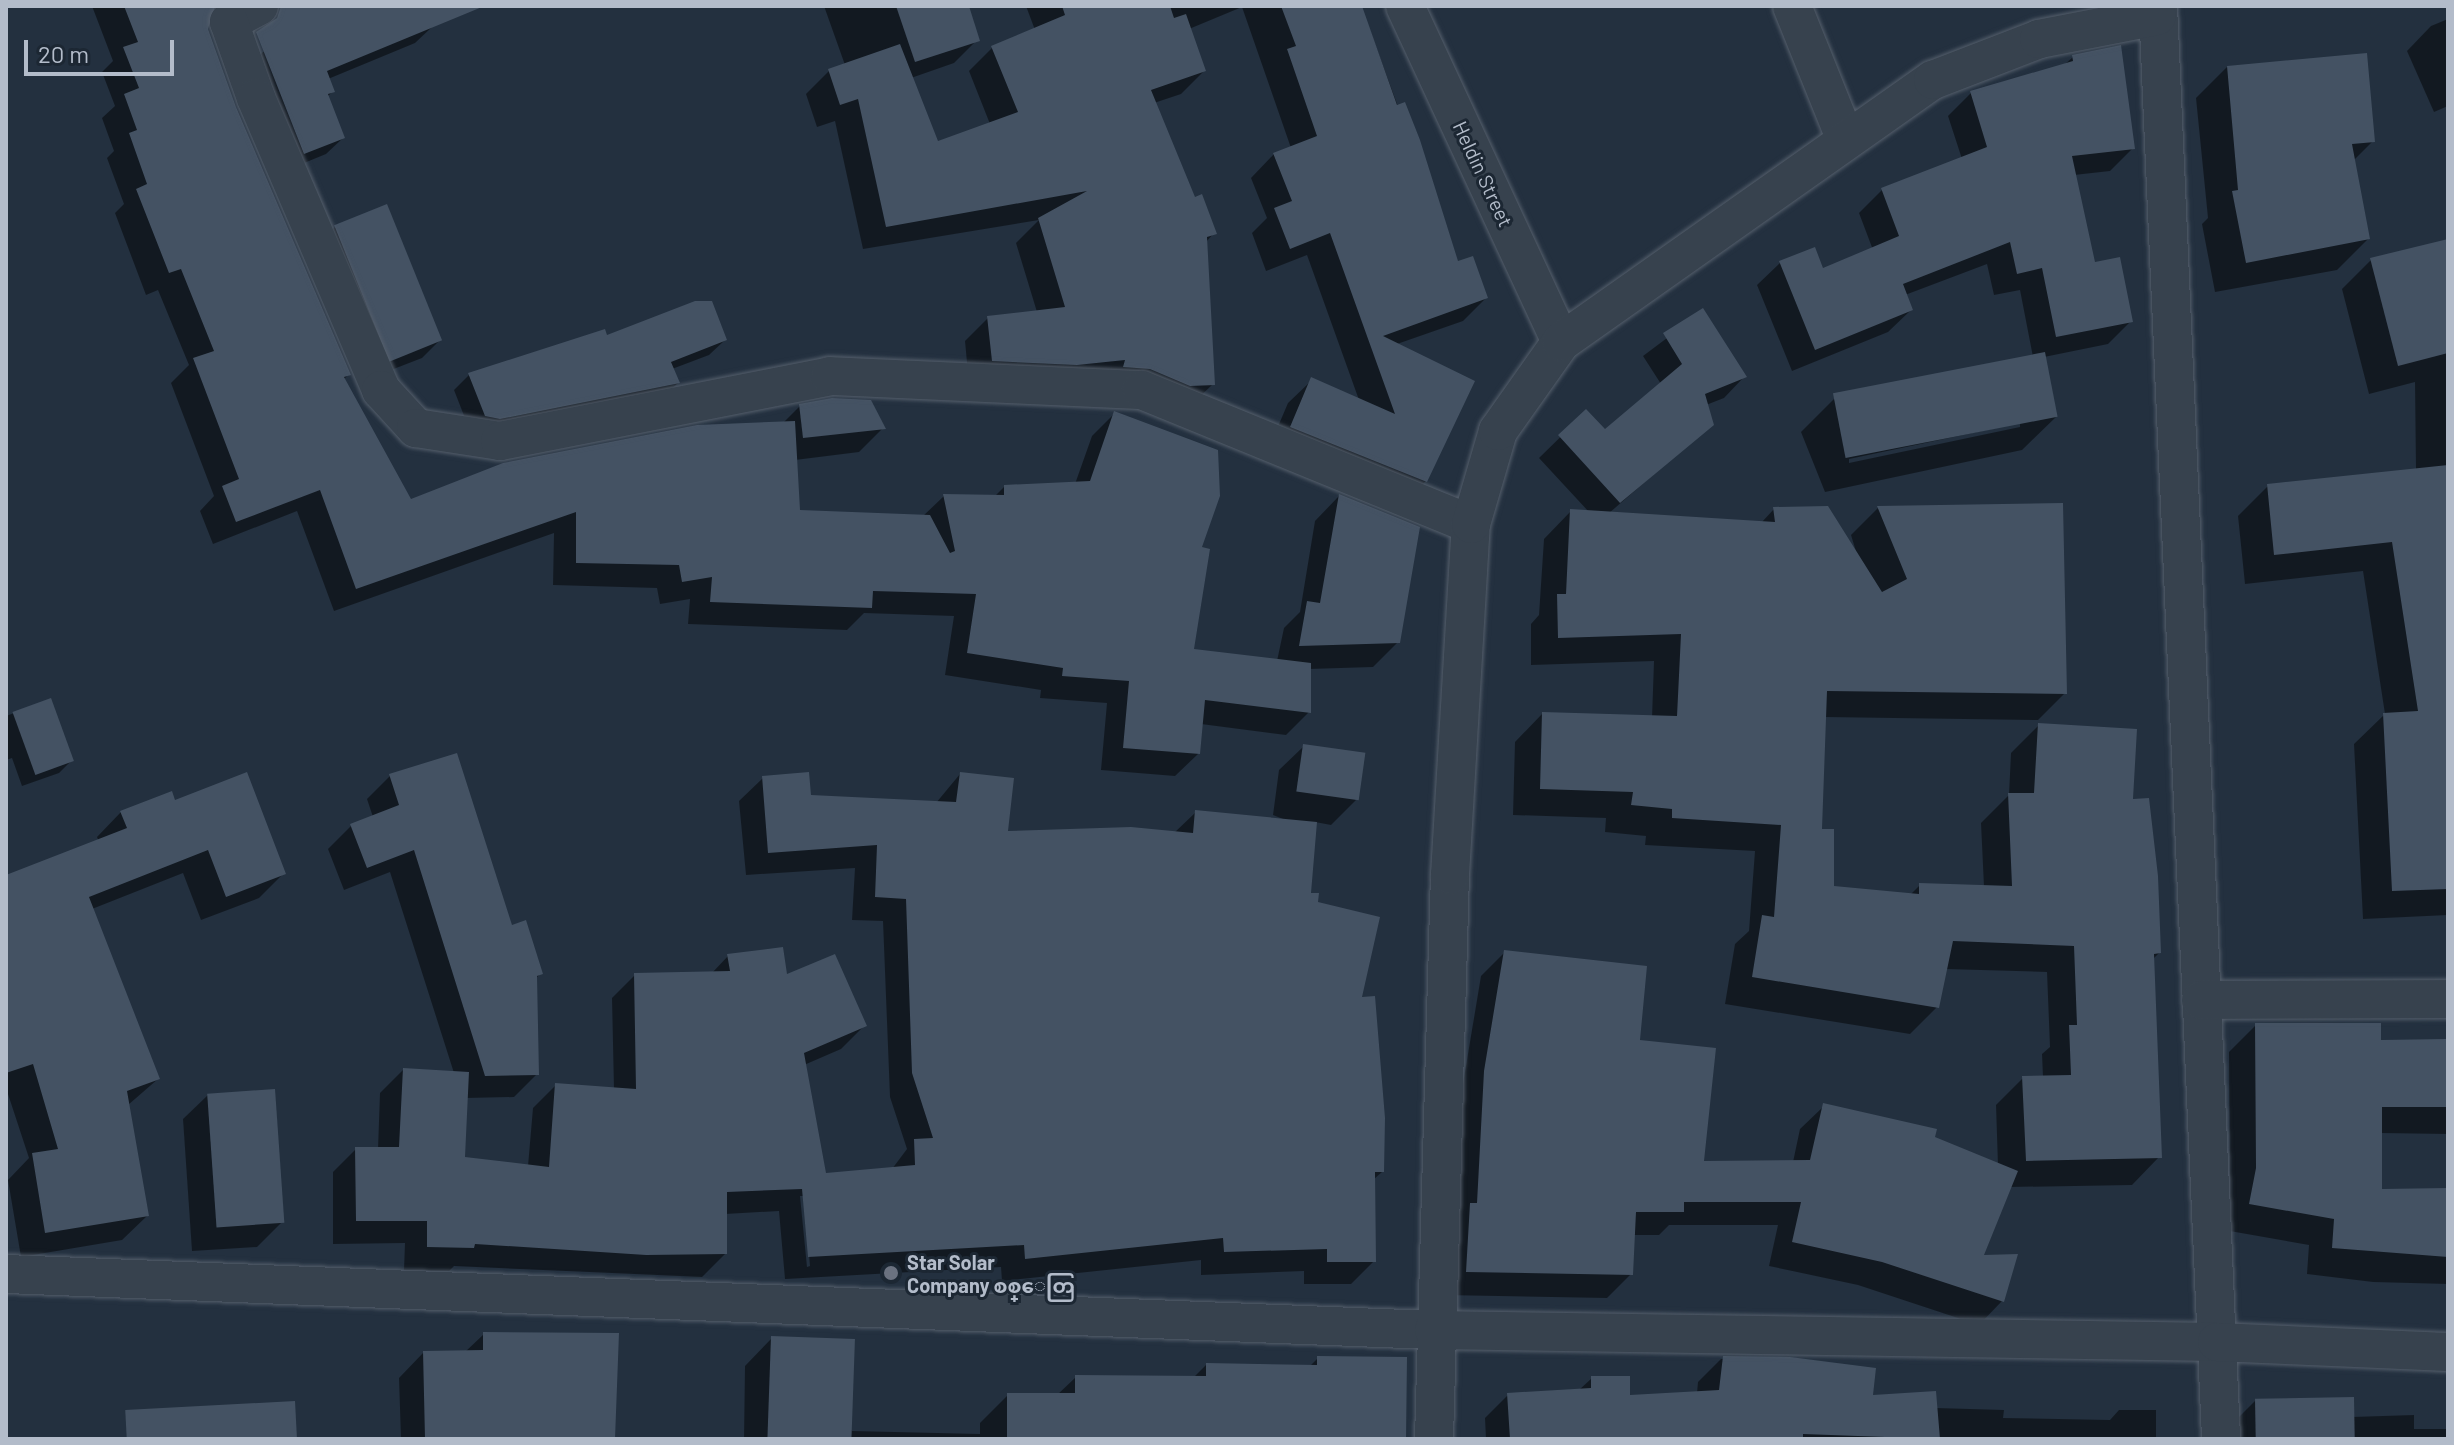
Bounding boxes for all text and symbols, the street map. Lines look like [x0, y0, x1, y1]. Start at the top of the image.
scale bar [28, 24, 178, 74]
text: 20 m [38, 39, 89, 68]
street label: Heldin Street [1448, 117, 1518, 231]
place label: Star Solar Company စစ္ေတြ [907, 1250, 1075, 1297]
marker: Star Solar Company စစ္ေတြ [882, 1264, 900, 1282]

